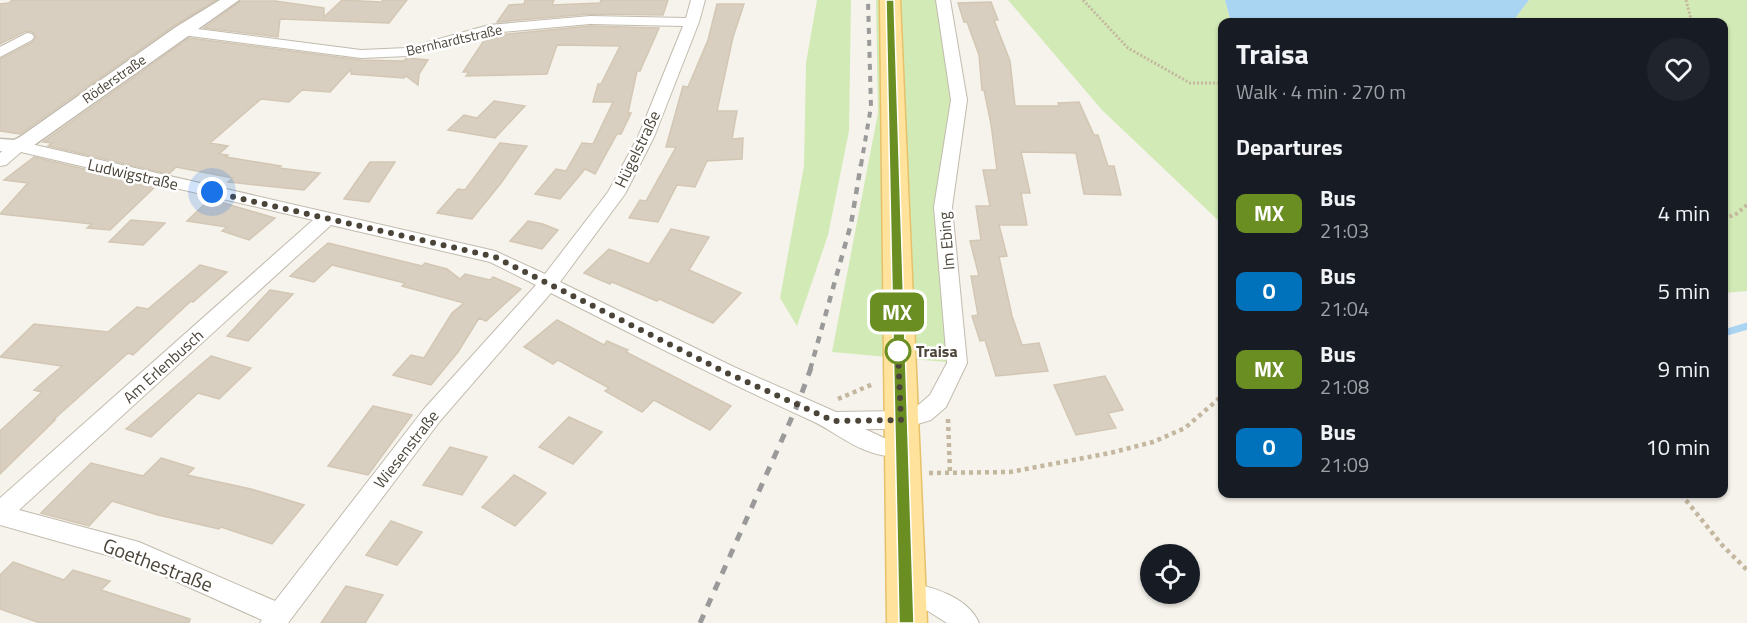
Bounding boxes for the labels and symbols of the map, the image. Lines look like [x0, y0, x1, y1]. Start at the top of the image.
street label: Bernhardtstraße [404, 18, 504, 61]
street label: Röderstraße [78, 49, 150, 108]
street label: Hügelstraße [608, 106, 666, 192]
street label: Ludwigstraße [85, 152, 181, 196]
your location [197, 177, 227, 207]
street label: Im Ebing [931, 211, 961, 271]
line badge: MX [870, 292, 924, 332]
street label: Am Erlenbusch [117, 323, 209, 409]
marker: Traisa [885, 338, 911, 364]
place label: Traisa [916, 339, 958, 363]
street label: Wiesenstraße [368, 405, 444, 493]
street label: Goethestraße [99, 529, 218, 600]

